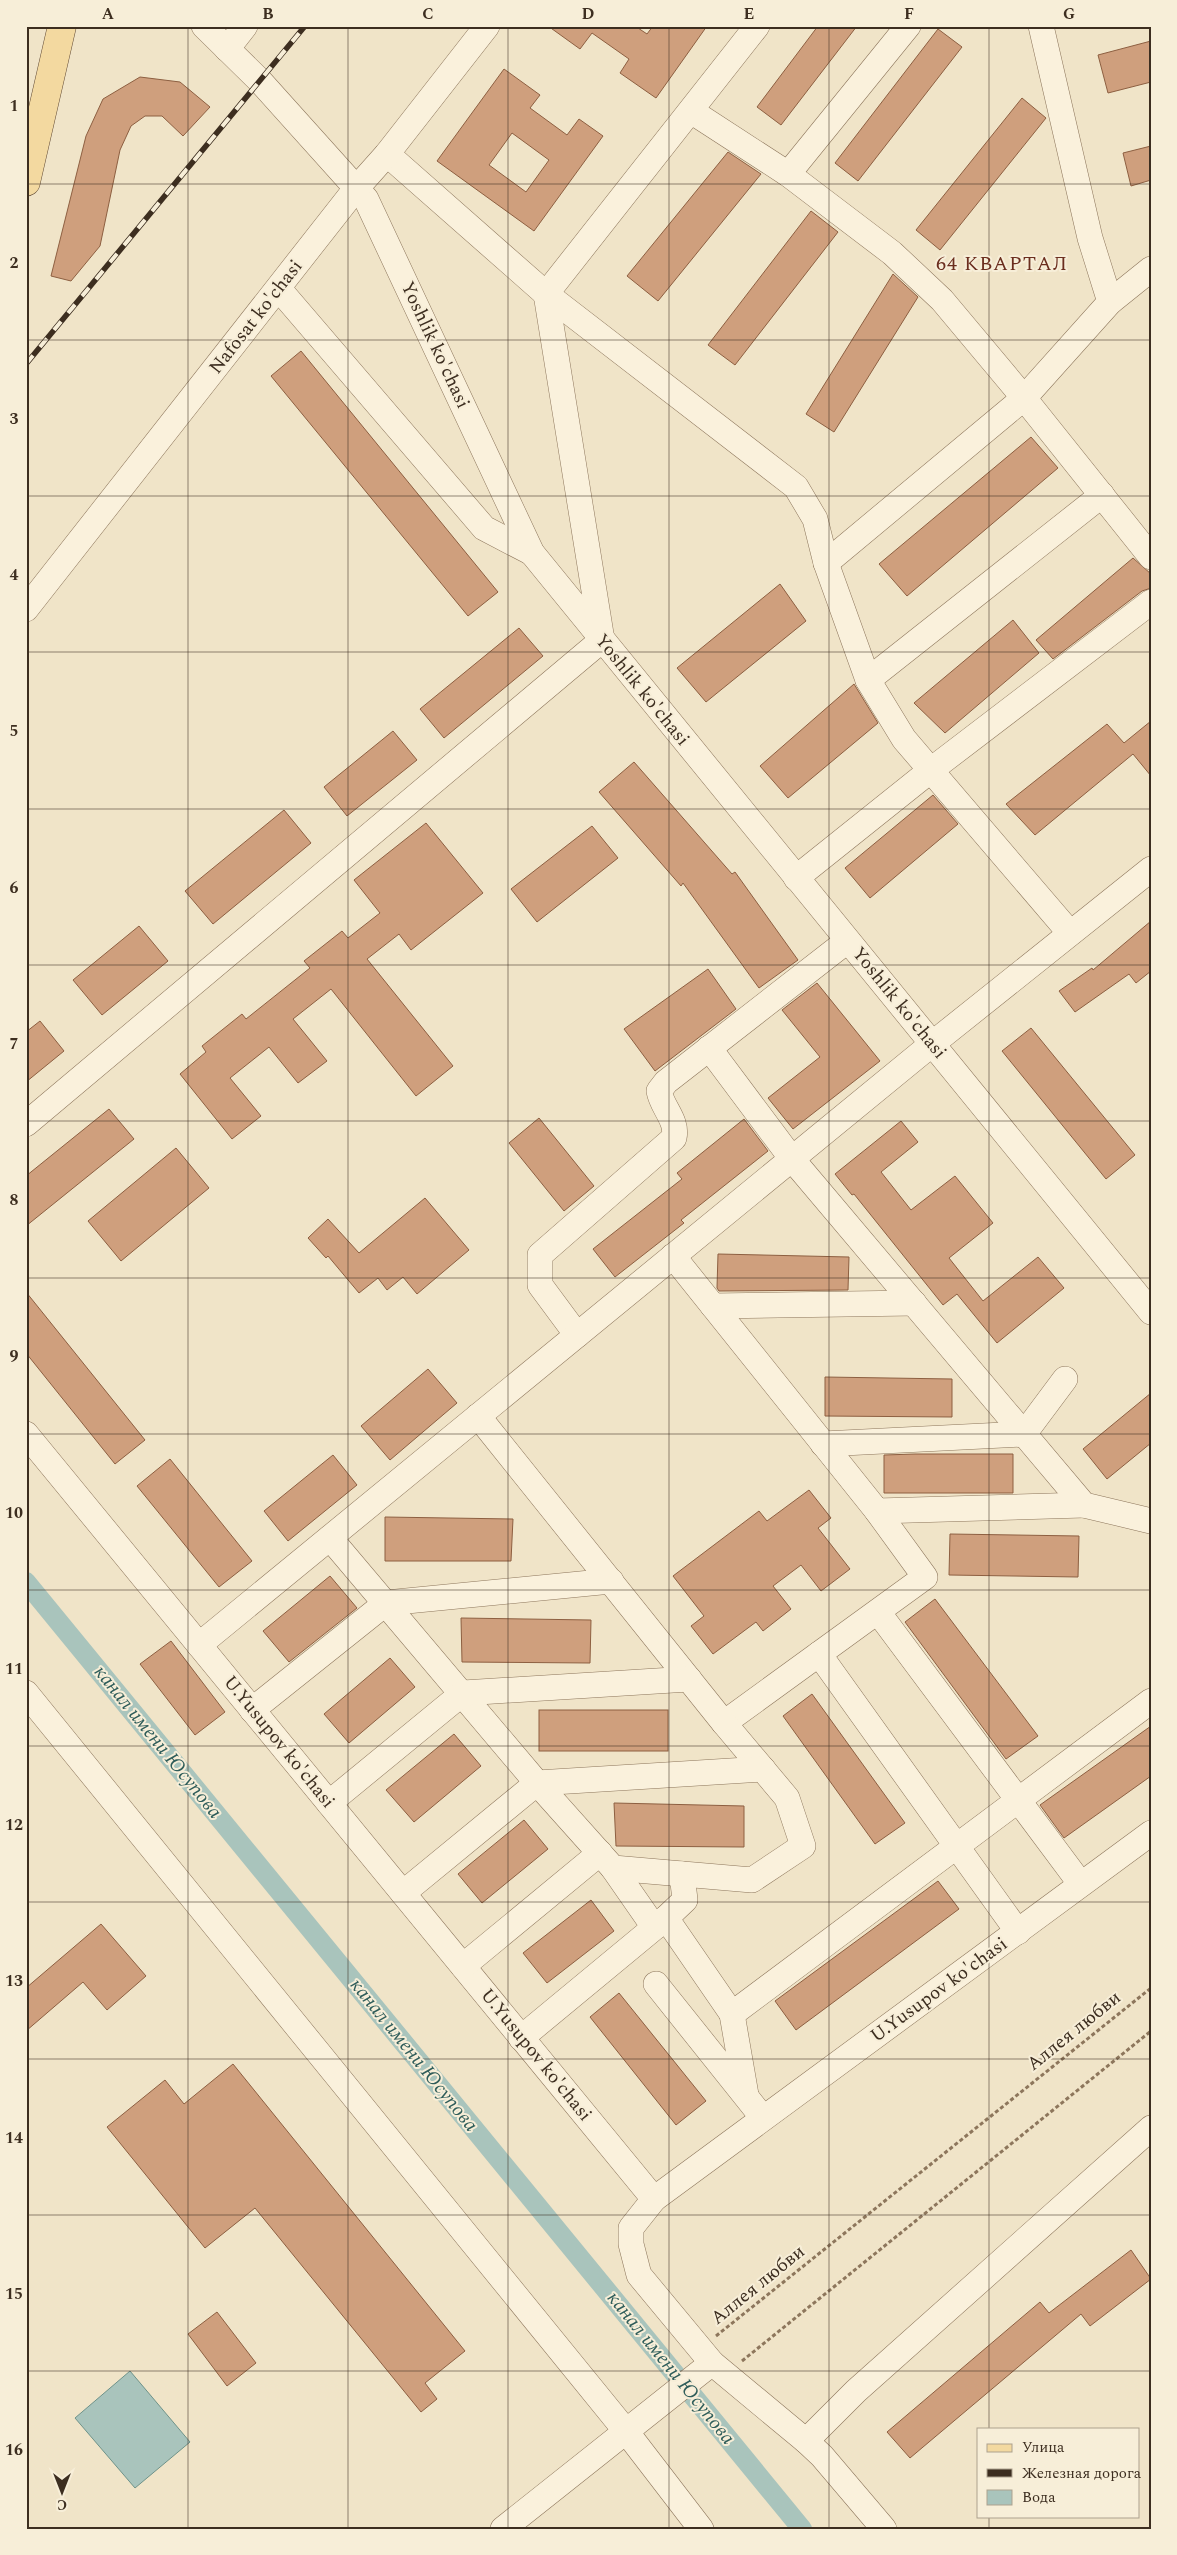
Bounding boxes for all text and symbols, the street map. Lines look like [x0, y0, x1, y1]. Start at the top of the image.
text: A [102, 2, 115, 26]
text: B [262, 2, 274, 26]
text: C [422, 2, 434, 26]
text: D [582, 2, 595, 26]
text: E [744, 2, 754, 26]
text: F [904, 2, 914, 26]
text: G [1063, 2, 1075, 26]
text: 1 [10, 94, 18, 118]
district label: 64 КВАРТАЛ [936, 249, 1068, 279]
text: 2 [10, 251, 19, 275]
street label: Nafosat ko'chasi [202, 253, 310, 381]
street label: Yoshlik ko'chasi [393, 277, 477, 413]
text: 3 [10, 407, 19, 431]
text: 4 [10, 563, 19, 587]
street label: Yoshlik ko'chasi [587, 627, 697, 753]
text: 5 [10, 719, 18, 743]
text: 6 [10, 876, 19, 900]
street label: Yoshlik ko'chasi [844, 940, 954, 1066]
text: 7 [10, 1032, 19, 1056]
text: 8 [10, 1188, 19, 1212]
text: 9 [10, 1344, 19, 1368]
text: 10 [5, 1501, 23, 1525]
text: 11 [5, 1657, 23, 1681]
water label: канал имени Юсупова [87, 1659, 229, 1825]
street label: U.Yusupov ko'chasi [216, 1669, 342, 1815]
text: 12 [5, 1813, 23, 1837]
street label: U.Yusupov ko'chasi [864, 1930, 1014, 2050]
text: 13 [5, 1969, 23, 1993]
water label: канал имени Юсупова [343, 1972, 485, 2138]
street label: U.Yusupov ko'chasi [473, 1982, 599, 2128]
street label: Аллея любви [1020, 1984, 1128, 2078]
text: 14 [5, 2126, 23, 2150]
street label: Аллея любви [704, 2238, 812, 2332]
text: 15 [5, 2282, 23, 2306]
water label: канал имени Юсупова [600, 2285, 742, 2451]
legend [977, 2428, 1140, 2518]
text: Улица [1022, 2436, 1065, 2459]
text: 16 [5, 2438, 23, 2462]
text: Железная дорога [1022, 2462, 1142, 2485]
north arrow [38, 2468, 88, 2518]
text: Вода [1022, 2486, 1056, 2509]
text: С [57, 2494, 67, 2515]

